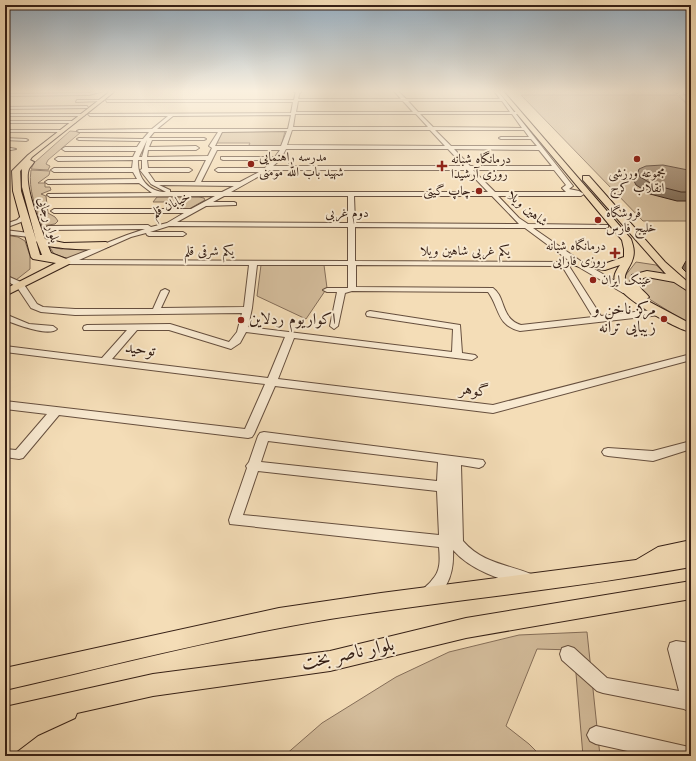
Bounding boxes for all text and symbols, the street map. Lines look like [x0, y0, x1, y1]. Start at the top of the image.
place label: درمانگاه شبانه روزی آرشیدا [451, 150, 511, 182]
place label: مدرسه راهنمایی شهید باب الله مومنی [259, 151, 344, 181]
marker: مجموعه ورزشی انقلاب کرج [632, 154, 642, 164]
marker: مدرسه راهنمایی شهید باب الله مومنی [246, 159, 256, 169]
marker: درمانگاه شبانه روزی آرشیدا [436, 160, 448, 172]
place label: مجموعه ورزشی انقلاب کرج [608, 167, 666, 199]
place label: چاپ گیتی [423, 183, 471, 200]
marker: چاپ گیتی [474, 186, 484, 196]
street label: شاهین ویلا [504, 189, 550, 230]
street label: خیابان قلم [150, 190, 195, 225]
street label: بلوار رجایی [34, 196, 61, 245]
place label: فروشگاه خلیج فارس [606, 204, 657, 239]
street label: دوم غربی [325, 207, 369, 224]
marker: فروشگاه خلیج فارس [593, 215, 603, 225]
place label: درمانگاه شبانه روزی فارابی [546, 237, 606, 270]
street label: یکم شرقی قلم [184, 244, 235, 264]
street label: یکم غربی شاهین ویلا [420, 244, 511, 263]
marker: درمانگاه شبانه روزی فارابی [609, 247, 621, 259]
place label: عینک ایران [601, 273, 651, 287]
marker: عینک ایران [588, 275, 598, 285]
place label: مرکز ناخن و زیبایی ترانه [591, 300, 656, 337]
place label: اکواریوم ردلاین [249, 311, 336, 333]
marker: مرکز ناخن و زیبایی ترانه [659, 314, 669, 324]
marker: اکواریوم ردلاین [236, 315, 246, 325]
street label: توحید [124, 340, 157, 361]
street label: گوهر [457, 379, 489, 401]
street label: بلوار ناصر بخت [300, 636, 396, 675]

